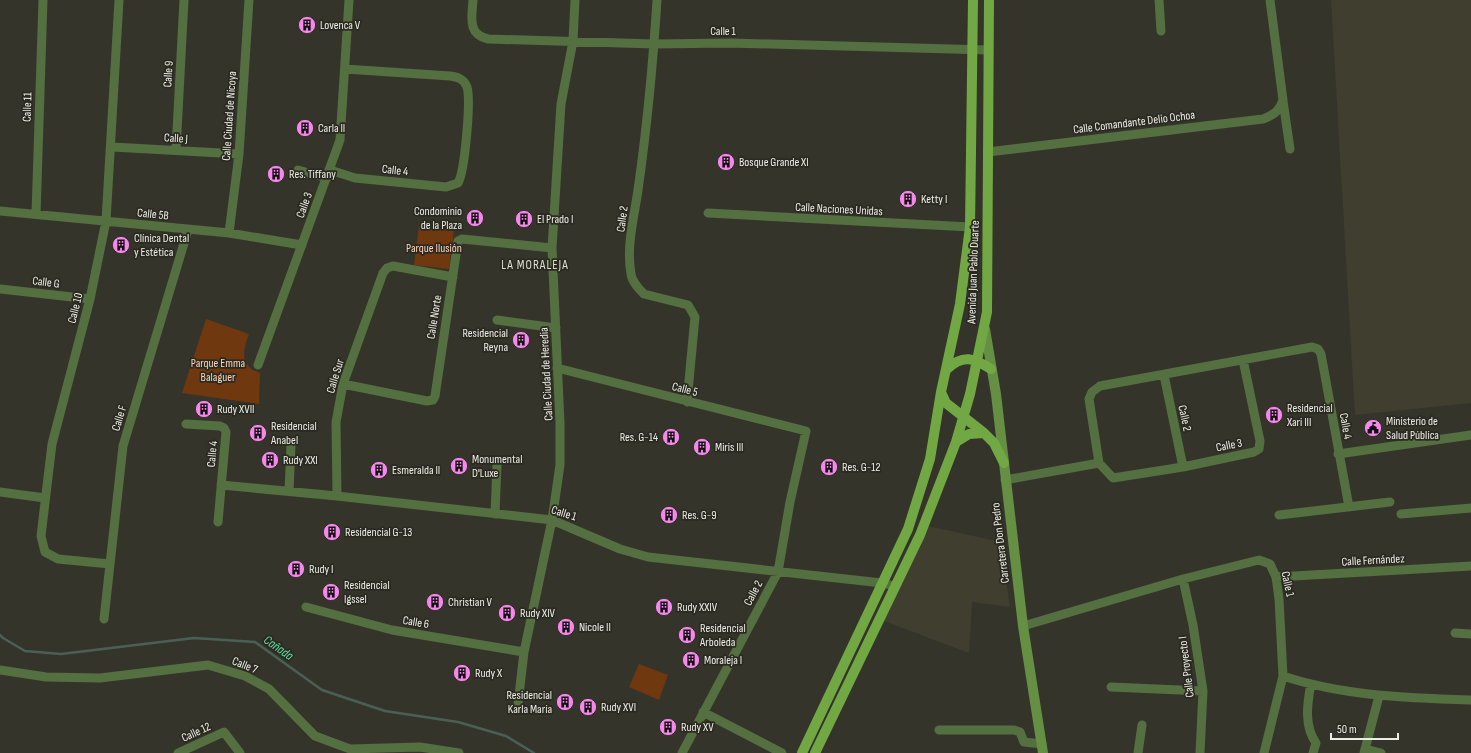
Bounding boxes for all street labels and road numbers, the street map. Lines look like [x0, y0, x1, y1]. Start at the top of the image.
street label: Calle 1 [710, 24, 737, 39]
street label: Calle 9 [160, 60, 177, 88]
street label: Calle Ciudad de Nicoya [219, 70, 240, 161]
street label: Calle 11 [19, 91, 36, 122]
street label: Calle Comandante Delio Ochoa [1072, 108, 1196, 137]
street label: Calle J [164, 130, 188, 147]
street label: Calle 4 [381, 162, 409, 179]
street label: Calle 3 [293, 190, 316, 220]
street label: Calle Naciones Unidas [795, 200, 883, 219]
street label: Calle 5B [136, 205, 169, 224]
street label: Calle 2 [613, 205, 632, 233]
street label: Avenida Juan Pablo Duarte [964, 220, 983, 325]
street label: Calle G [31, 273, 60, 292]
street label: Calle 10 [64, 291, 87, 325]
street label: Calle Norte [424, 294, 445, 340]
street label: Calle Ciudad de Heredia [537, 326, 556, 421]
street label: Calle Sur [323, 357, 348, 395]
street label: Calle 5 [670, 379, 700, 400]
street label: Calle F [108, 403, 131, 433]
street label: Calle 2 [1174, 404, 1195, 433]
street label: Calle 4 [1336, 412, 1355, 440]
street label: Calle 3 [1215, 436, 1244, 455]
street label: Calle 4 [204, 440, 221, 468]
street label: Carretera Don Pedro [988, 502, 1013, 584]
street label: Calle 1 [549, 503, 579, 525]
street label: Calle Fernández [1341, 551, 1406, 570]
street label: Calle 1 [1278, 570, 1298, 599]
street label: Calle 2 [741, 578, 766, 608]
street label: Calle 6 [402, 613, 430, 632]
street label: Calle Proyecto I [1175, 635, 1198, 698]
street label: Calle 7 [230, 654, 260, 677]
street label: Calle 12 [179, 719, 213, 746]

